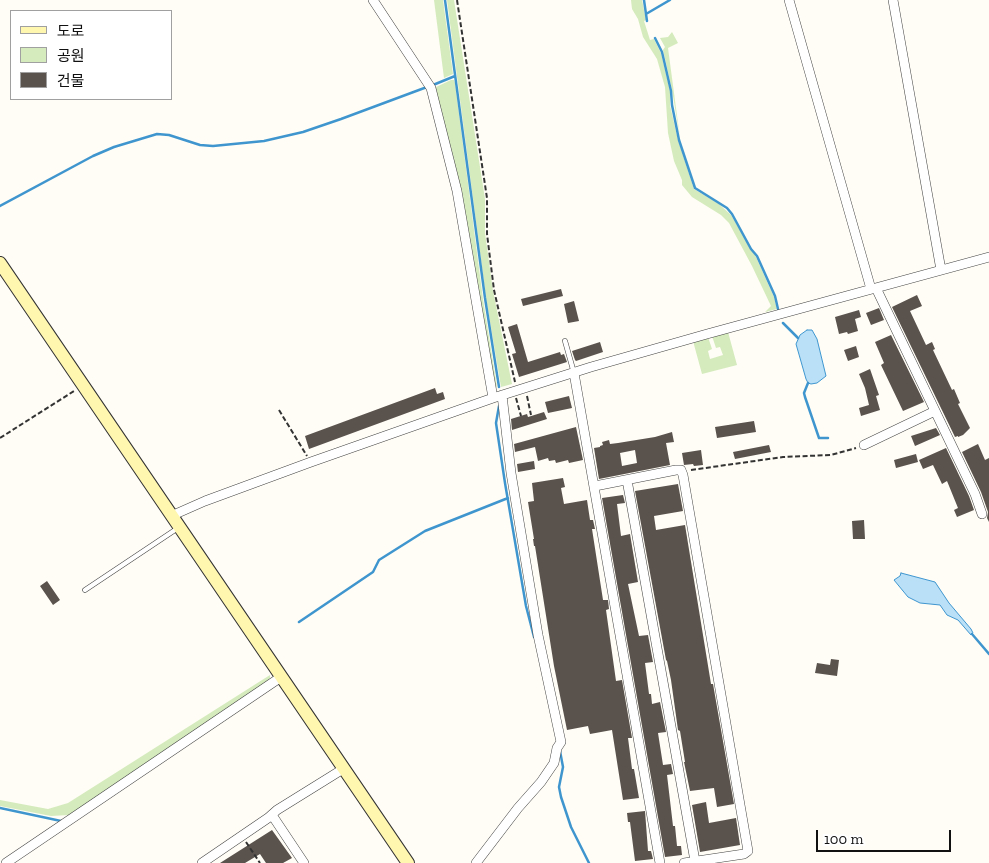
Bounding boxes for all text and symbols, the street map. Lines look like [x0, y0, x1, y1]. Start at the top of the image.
legend [10, 10, 172, 100]
text: 도로 [57, 22, 85, 40]
text: 공원 [57, 47, 85, 65]
text: 건물 [57, 72, 85, 90]
scale bar [819, 820, 954, 852]
text: 100 m [824, 830, 863, 848]

